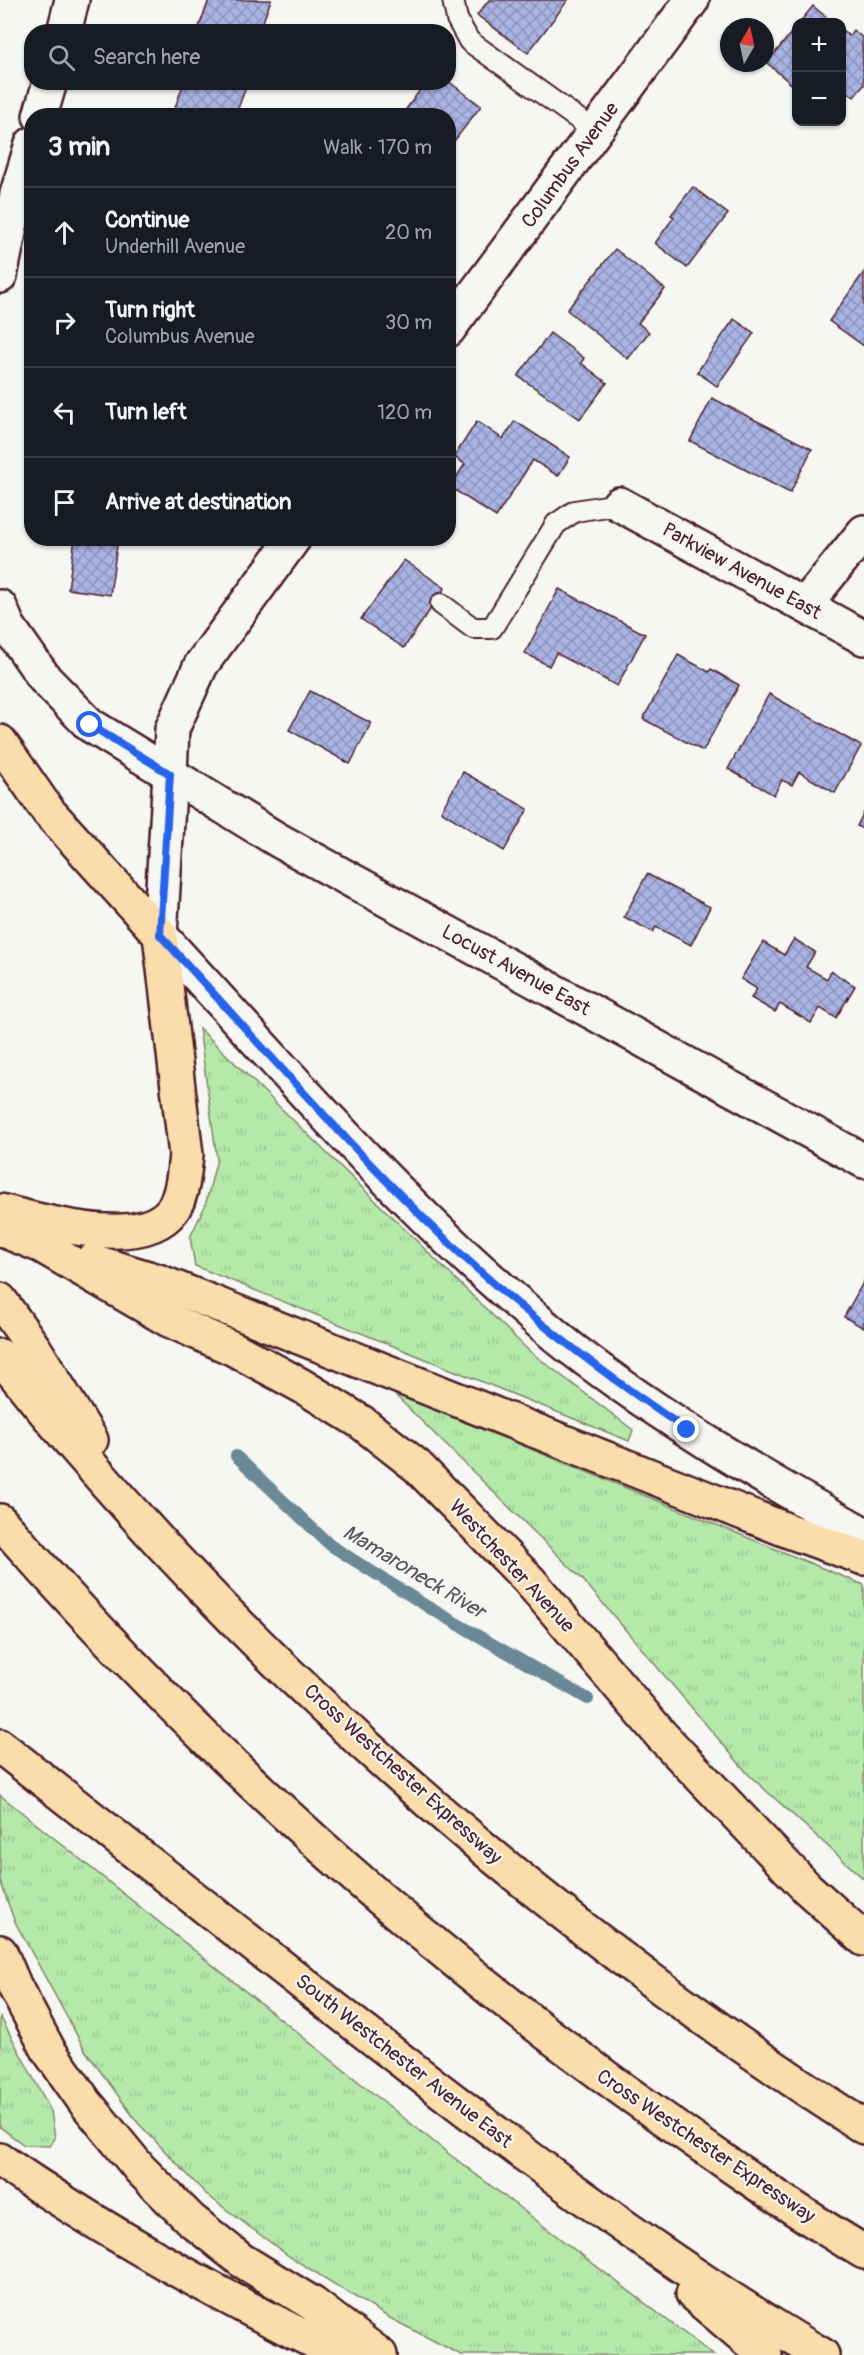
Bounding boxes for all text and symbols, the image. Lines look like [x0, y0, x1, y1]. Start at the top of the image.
north arrow [720, 18, 774, 72]
map controls [792, 18, 846, 126]
button: + [792, 18, 846, 72]
search box [24, 24, 456, 90]
icon: search [45, 41, 78, 74]
text: Search here [93, 43, 200, 71]
button: − [792, 72, 846, 126]
street label: Columbus Avenue [516, 97, 624, 233]
text: 3 min [48, 131, 110, 163]
text: Walk · 170 m [323, 135, 432, 160]
text: Continue [105, 206, 189, 234]
icon: ahead [48, 216, 81, 249]
text: 20 m [385, 220, 432, 245]
text: Underhill Avenue [105, 234, 245, 259]
text: Turn right [105, 296, 195, 324]
icon: right [48, 306, 81, 339]
text: 30 m [385, 310, 432, 335]
text: Columbus Avenue [105, 324, 255, 349]
icon: left [48, 396, 81, 429]
text: Turn left [105, 398, 187, 426]
text: 120 m [377, 400, 432, 425]
icon: arrive [48, 486, 81, 519]
text: Arrive at destination [105, 488, 291, 516]
street label: Parkview Avenue East [658, 517, 827, 625]
route start [76, 711, 102, 737]
street label: Locust Avenue East [437, 919, 596, 1022]
route end [673, 1416, 699, 1442]
street label: Westchester Avenue [444, 1494, 580, 1638]
water label: Mamaroneck River [338, 1519, 492, 1626]
street label: Cross Westchester Expressway [299, 1678, 508, 1870]
street label: South Westchester Avenue East [291, 1969, 518, 2154]
street label: Cross Westchester Expressway [592, 2063, 820, 2229]

